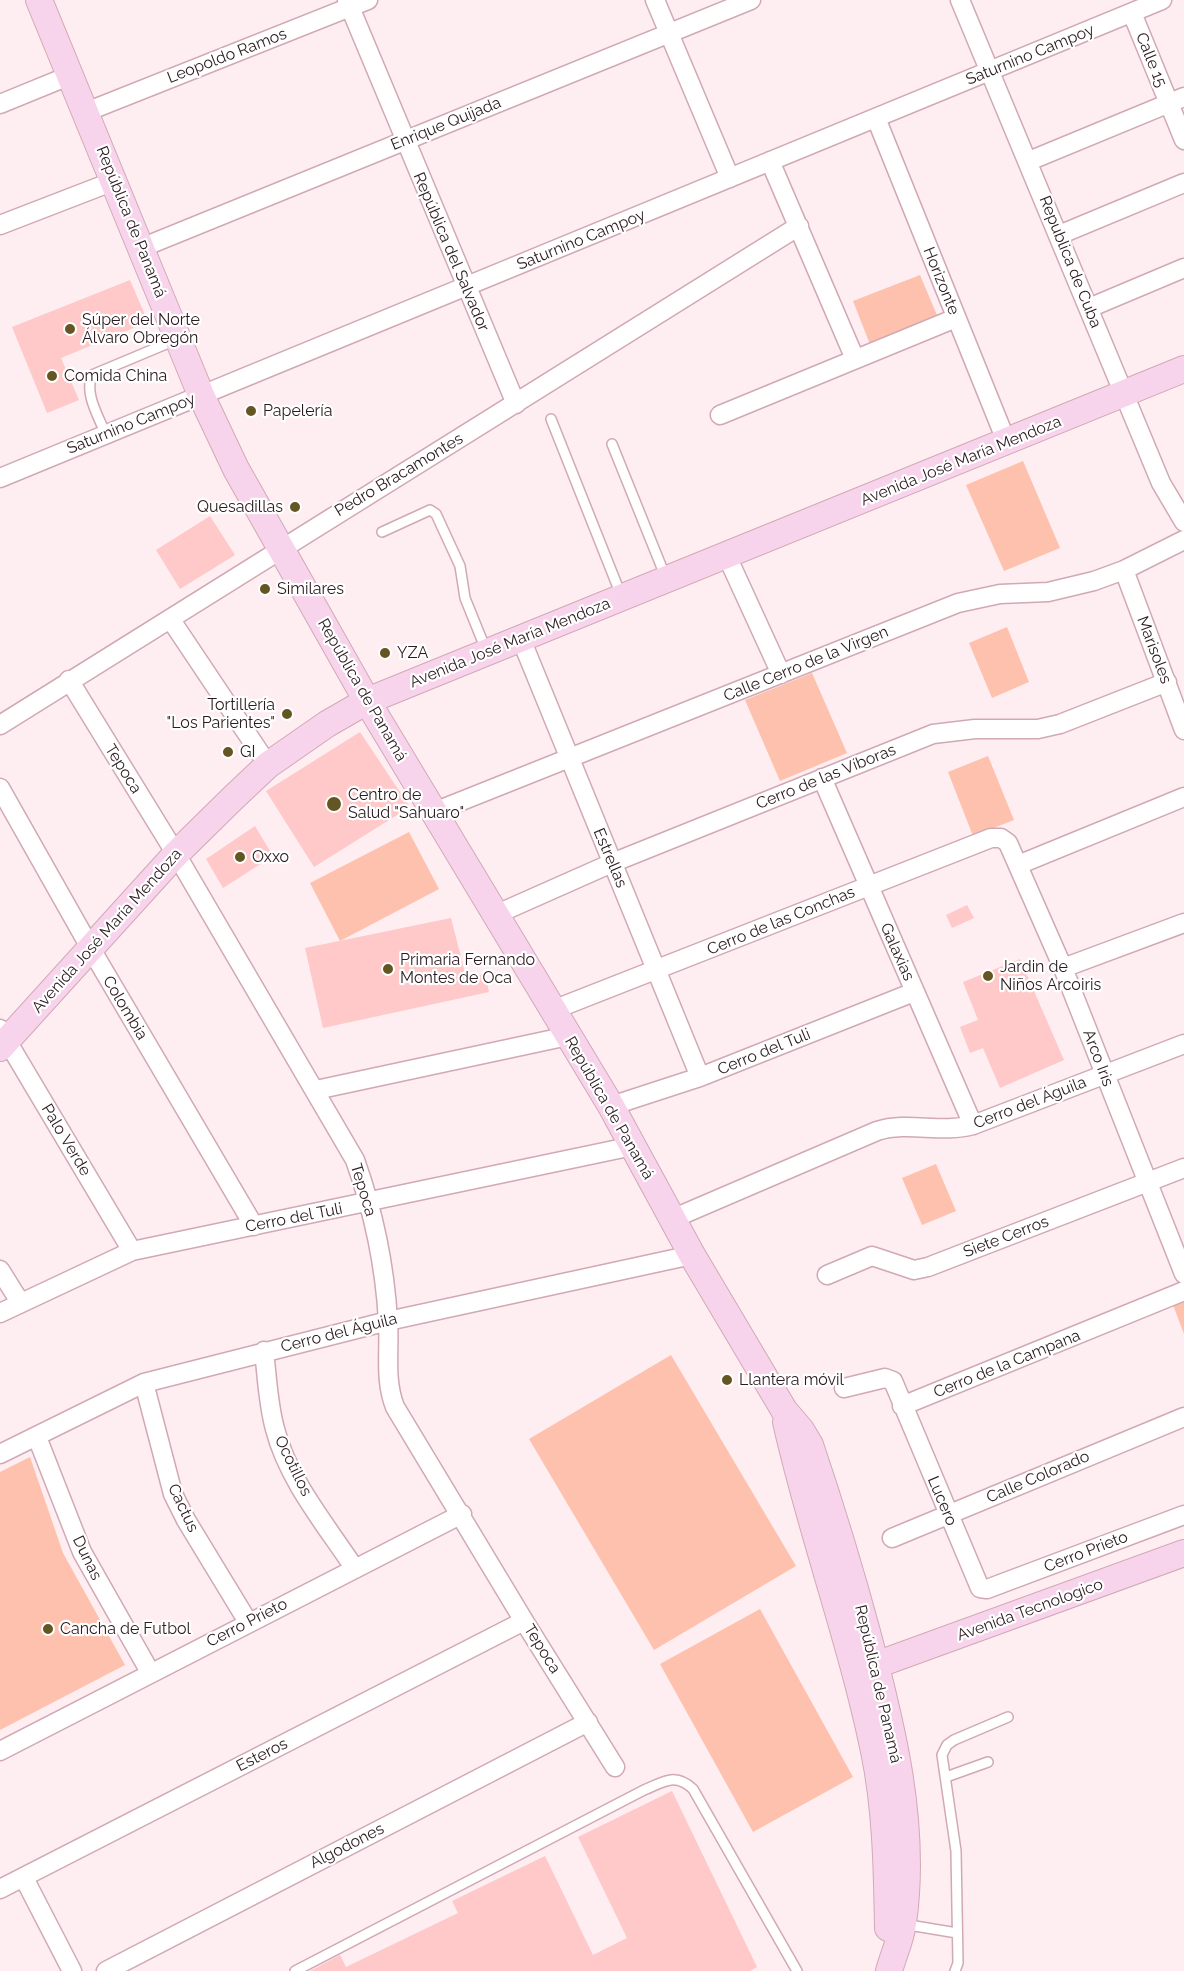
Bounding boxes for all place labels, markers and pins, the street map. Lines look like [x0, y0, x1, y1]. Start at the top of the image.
place label: Súper del Norte Álvaro Obregón [82, 310, 200, 348]
marker: Súper del Norte Álvaro Obregón [63, 322, 77, 336]
place label: Comida China [64, 366, 167, 386]
marker: Comida China [45, 369, 59, 383]
place label: Papelería [263, 401, 332, 421]
marker: Papelería [244, 404, 258, 418]
place label: Quesadillas [197, 497, 283, 517]
marker: Quesadillas [288, 500, 302, 514]
place label: Similares [277, 579, 344, 599]
marker: Similares [258, 582, 272, 596]
place label: YZA [397, 643, 428, 663]
marker: YZA [378, 646, 392, 660]
place label: Tortillería "Los Parientes" [167, 695, 275, 733]
marker: Tortillería "Los Parientes" [280, 707, 294, 721]
place label: GI [240, 742, 255, 762]
marker: GI [221, 745, 235, 759]
place label: Centro de Salud "Sahuaro" [348, 785, 464, 823]
marker: Centro de Salud "Sahuaro" [325, 795, 343, 813]
place label: Oxxo [252, 847, 289, 867]
marker: Oxxo [233, 850, 247, 864]
place label: Primaria Fernando Montes de Oca [400, 950, 535, 988]
place label: Jardin de Niños Arcoiris [1000, 957, 1101, 995]
marker: Primaria Fernando Montes de Oca [381, 962, 395, 976]
marker: Jardin de Niños Arcoiris [981, 969, 995, 983]
place label: Llantera móvil [739, 1370, 844, 1390]
marker: Llantera móvil [720, 1373, 734, 1387]
place label: Cancha de Futbol [60, 1619, 191, 1639]
marker: Cancha de Futbol [41, 1622, 55, 1636]

